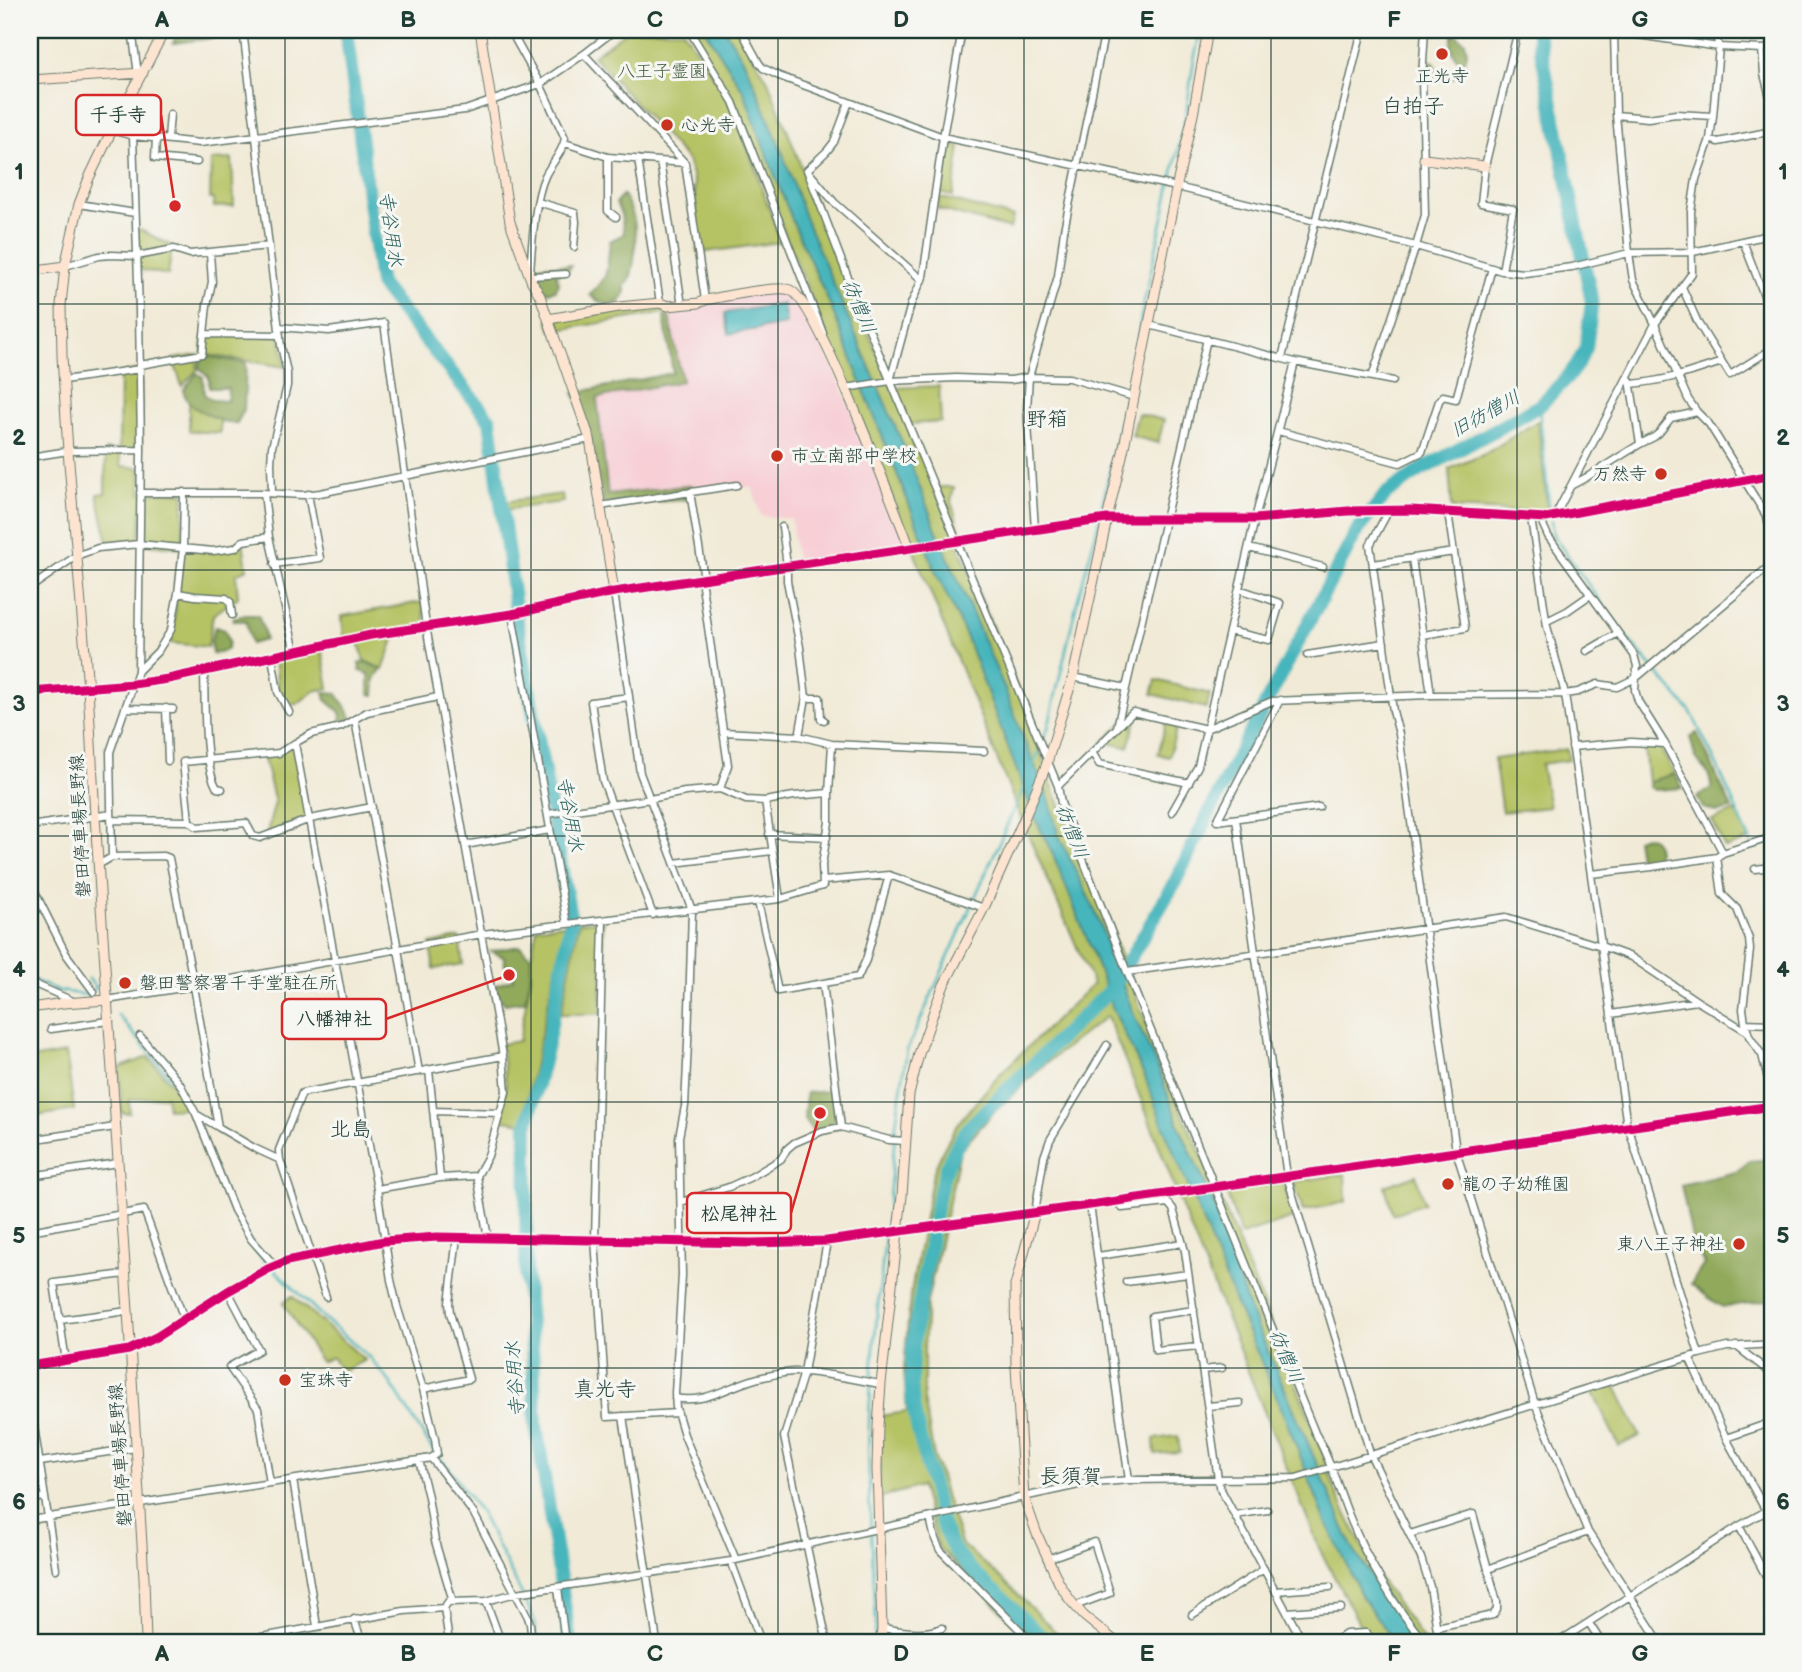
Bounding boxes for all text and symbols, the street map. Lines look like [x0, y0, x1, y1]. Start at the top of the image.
text: A [154, 6, 170, 34]
text: B [400, 6, 416, 34]
text: C [647, 6, 663, 34]
text: D [893, 6, 909, 34]
text: E [1140, 6, 1155, 34]
text: F [1387, 6, 1401, 34]
text: G [1632, 6, 1649, 34]
marker: 正光寺 [1434, 46, 1450, 62]
park label: 八王子霊園 [617, 61, 707, 82]
place label: 正光寺 [1415, 66, 1469, 87]
district label: 白拍子 [1382, 94, 1445, 119]
callout: 千手寺 [76, 95, 161, 135]
text: 千手寺 [89, 104, 147, 127]
place label: 心光寺 [681, 115, 735, 136]
marker: 心光寺 [659, 117, 675, 133]
text: 1 [14, 158, 24, 186]
text: 1 [1778, 158, 1788, 186]
water label: 寺谷用水 [374, 190, 407, 268]
water label: 彷僧川 [837, 276, 880, 337]
water label: 旧彷僧川 [1447, 386, 1525, 443]
district label: 野箱 [1026, 407, 1068, 432]
text: 2 [12, 424, 26, 452]
text: 2 [1776, 424, 1790, 452]
place label: 市立南部中学校 [791, 446, 917, 467]
marker: 市立南部中学校 [769, 448, 785, 464]
place label: 万然寺 [1593, 464, 1647, 485]
marker: 万然寺 [1653, 466, 1669, 482]
text: 3 [12, 690, 26, 718]
text: 3 [1776, 690, 1790, 718]
street label: 磐田停車場長野線 [66, 754, 95, 898]
water label: 寺谷用水 [552, 775, 587, 854]
water label: 彷僧川 [1051, 801, 1093, 862]
text: 4 [12, 956, 26, 984]
text: 4 [1776, 956, 1790, 984]
place label: 磐田警察署千手堂駐在所 [139, 973, 337, 994]
marker: 磐田警察署千手堂駐在所 [117, 975, 133, 991]
callout: 八幡神社 [282, 999, 386, 1039]
text: 八幡神社 [296, 1008, 372, 1031]
district label: 北島 [330, 1117, 372, 1142]
place label: 龍の子幼稚園 [1462, 1174, 1570, 1195]
marker: 龍の子幼稚園 [1440, 1176, 1456, 1192]
callout: 松尾神社 [687, 1193, 791, 1233]
text: 松尾神社 [701, 1203, 777, 1226]
text: 5 [12, 1222, 26, 1250]
text: 5 [1776, 1222, 1790, 1250]
place label: 東八王子神社 [1617, 1234, 1725, 1255]
marker: 東八王子神社 [1731, 1236, 1747, 1252]
water label: 彷僧川 [1264, 1326, 1307, 1387]
water label: 寺谷用水 [501, 1340, 530, 1418]
place label: 宝珠寺 [299, 1370, 353, 1391]
marker: 宝珠寺 [277, 1372, 293, 1388]
district label: 真光寺 [574, 1377, 637, 1402]
street label: 磐田停車場長野線 [105, 1382, 136, 1528]
district label: 長須賀 [1040, 1464, 1103, 1489]
text: 6 [12, 1488, 26, 1516]
text: 6 [1776, 1488, 1790, 1516]
text: A [154, 1640, 170, 1668]
text: B [400, 1640, 416, 1668]
text: C [647, 1640, 663, 1668]
text: D [893, 1640, 909, 1668]
text: E [1140, 1640, 1155, 1668]
text: F [1387, 1640, 1401, 1668]
text: G [1632, 1640, 1649, 1668]

